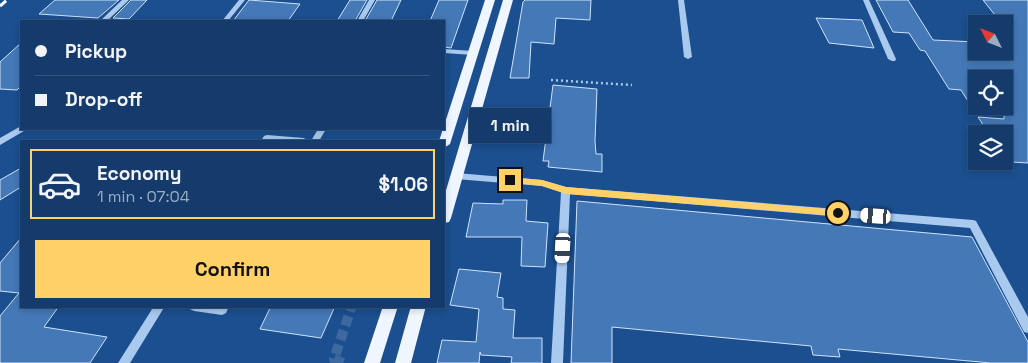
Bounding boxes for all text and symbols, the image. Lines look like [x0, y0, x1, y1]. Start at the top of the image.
north arrow [968, 15, 1012, 60]
map controls [968, 15, 1013, 170]
text: Pickup [65, 39, 127, 64]
button: locate [968, 70, 1013, 115]
text: Drop-off [65, 87, 143, 112]
callout: 1 min [469, 108, 551, 142]
text: 1 min [490, 115, 530, 136]
button: layers [968, 125, 1013, 170]
text: Economy [97, 161, 181, 186]
icon: car [37, 162, 82, 207]
route end [499, 169, 521, 191]
text: $1.06 [378, 172, 428, 197]
text: 1 min · 07:04 [97, 186, 190, 207]
route start [827, 202, 849, 224]
car [860, 207, 891, 225]
car [554, 233, 571, 263]
button: Confirm [35, 240, 430, 298]

